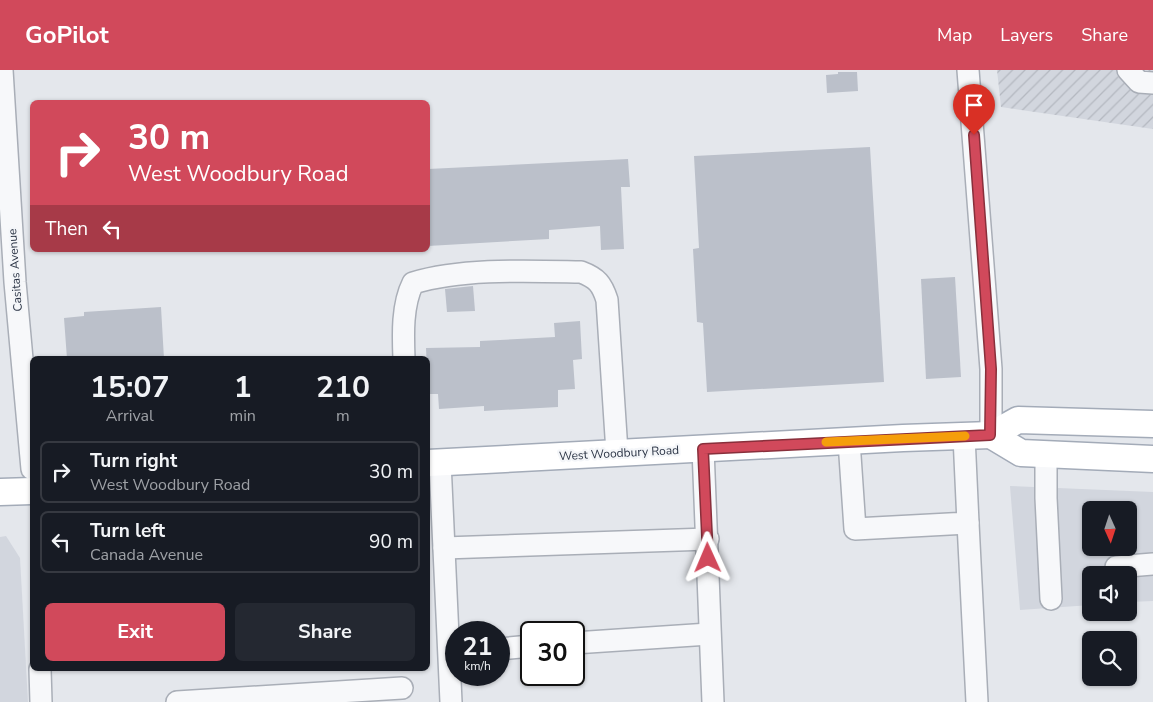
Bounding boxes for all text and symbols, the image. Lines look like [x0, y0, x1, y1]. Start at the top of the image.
text: GoPilot [25, 19, 109, 51]
text: Map [937, 23, 972, 47]
text: Layers [1000, 23, 1053, 47]
text: Share [1081, 23, 1128, 47]
pin [953, 84, 995, 135]
icon: arrive [960, 91, 988, 119]
text: 30 m [128, 114, 210, 161]
icon: right [45, 120, 110, 185]
text: West Woodbury Road [128, 159, 349, 189]
icon: left [98, 215, 126, 243]
text: Then [45, 216, 88, 242]
street label: Casitas Avenue [4, 228, 26, 312]
text: 15:07 [90, 367, 169, 408]
text: 1 [234, 367, 252, 408]
text: 210 [316, 367, 370, 408]
text: Arrival [106, 405, 154, 427]
text: min [229, 405, 256, 427]
text: m [336, 405, 350, 427]
street label: West Woodbury Road [559, 442, 679, 464]
text: Turn right [90, 448, 177, 474]
icon: right [47, 458, 75, 486]
text: 30 m [369, 459, 413, 485]
text: West Woodbury Road [90, 474, 250, 496]
north arrow [1082, 501, 1138, 556]
map controls [1082, 501, 1137, 686]
text: Turn left [90, 518, 165, 544]
icon: left [47, 528, 75, 556]
text: 90 m [369, 529, 413, 555]
position arrow [681, 531, 733, 583]
text: Canada Avenue [90, 544, 203, 566]
button: sound [1082, 566, 1137, 621]
button: Exit [45, 603, 225, 661]
button: Share [235, 603, 415, 661]
speed limit sign: 30 [520, 621, 585, 686]
text: 21 [462, 630, 493, 664]
button: search [1082, 631, 1137, 686]
text: km/h [464, 658, 491, 674]

